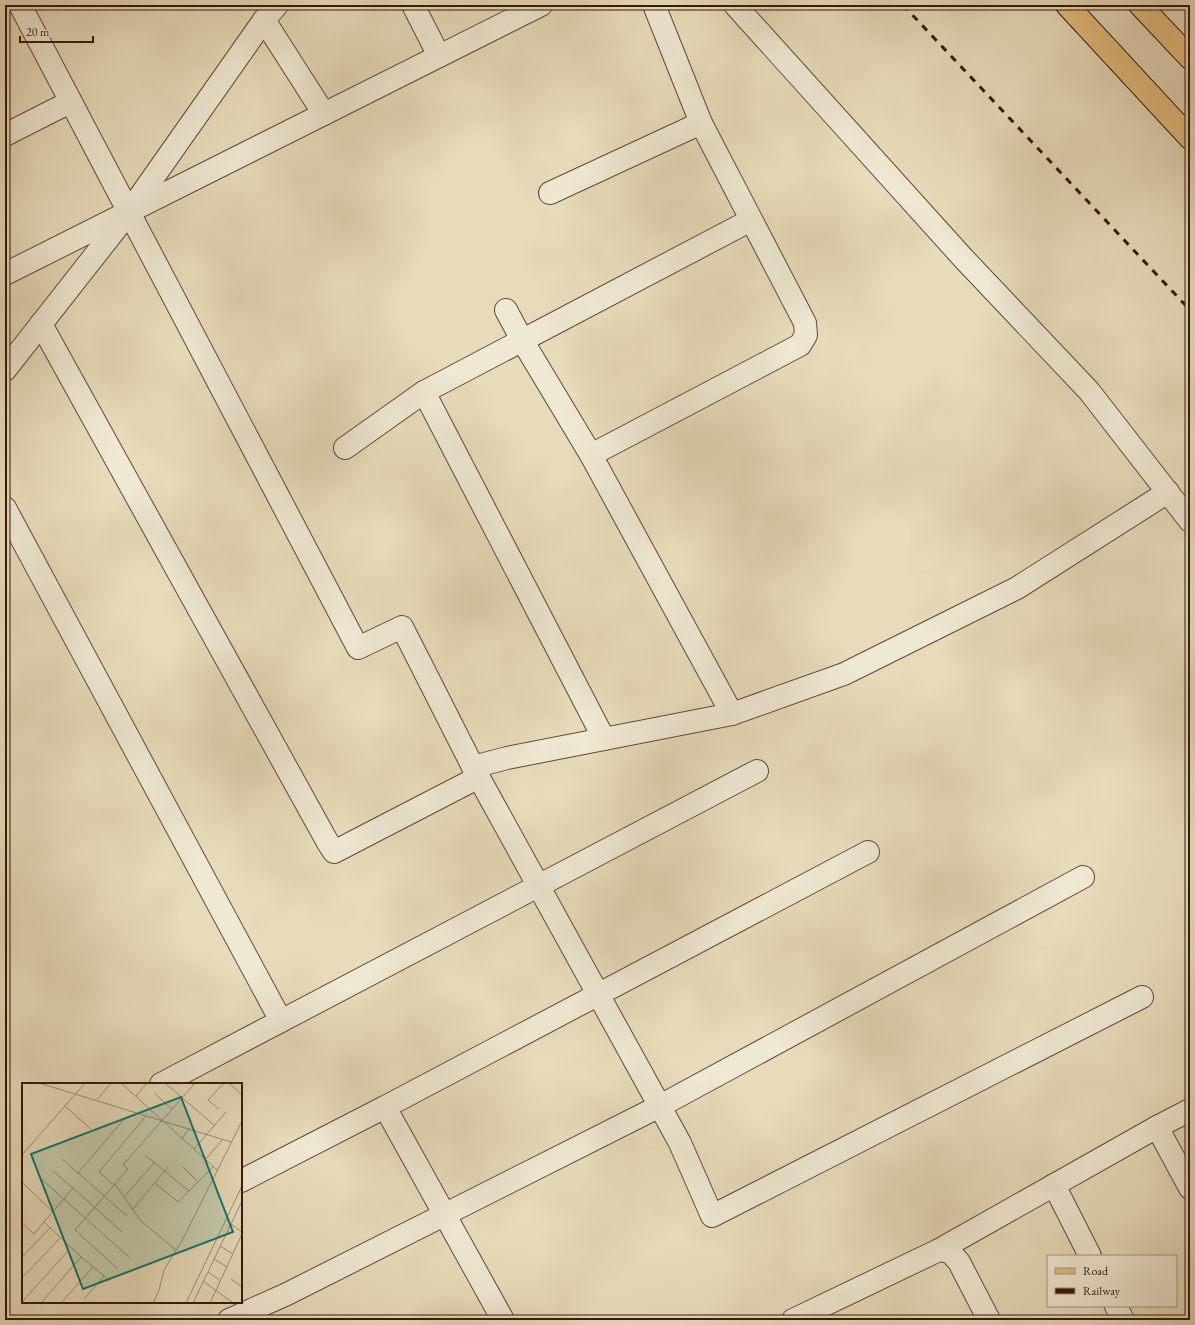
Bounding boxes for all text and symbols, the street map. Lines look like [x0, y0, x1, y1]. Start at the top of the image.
scale bar [20, 18, 93, 44]
text: 20 m [26, 24, 50, 40]
inset map [22, 1083, 242, 1303]
legend [1047, 1255, 1177, 1307]
text: Road [1083, 1263, 1109, 1279]
text: Railway [1083, 1283, 1121, 1299]

